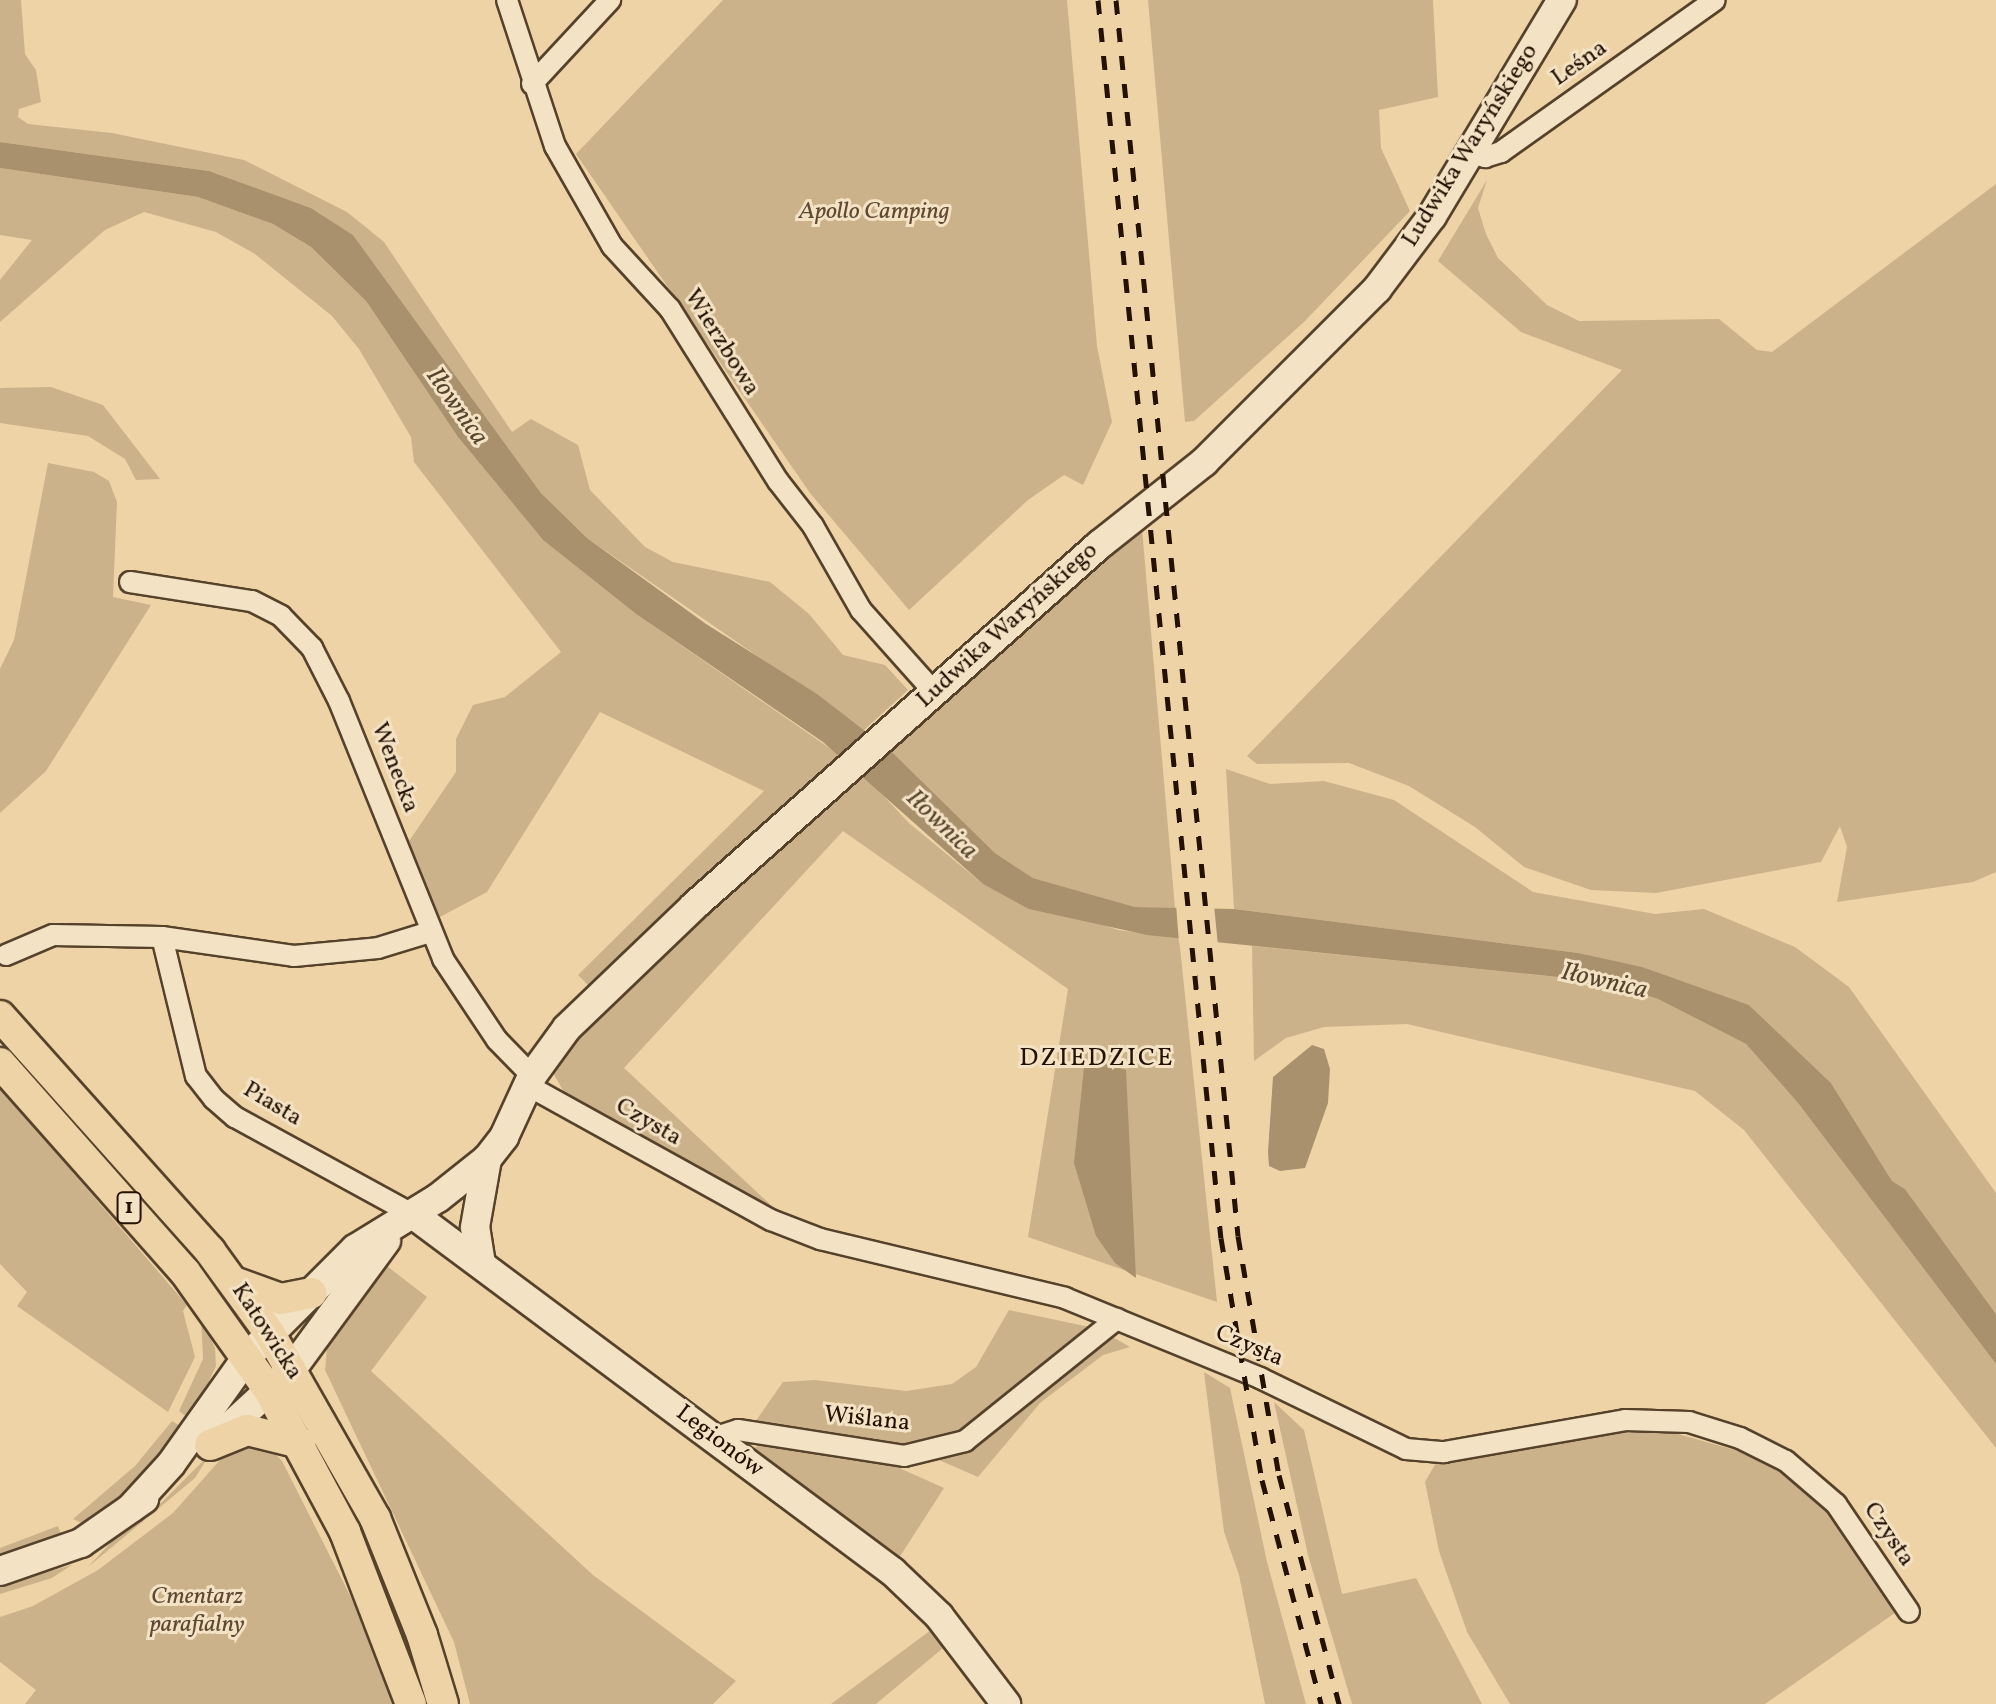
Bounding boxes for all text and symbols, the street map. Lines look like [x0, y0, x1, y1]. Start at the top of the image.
street label: Leśna [1547, 35, 1613, 93]
street label: Ludwika Waryńskiego [1397, 39, 1545, 253]
park label: Apollo Camping [799, 199, 949, 227]
street label: Wierzbowa [677, 284, 765, 402]
water label: Iłownica [418, 362, 494, 452]
street label: Ludwika Waryńskiego [911, 537, 1105, 715]
street label: Wenecka [364, 719, 424, 817]
water label: Iłownica [899, 783, 983, 867]
water label: Iłownica [1558, 957, 1650, 1007]
district label: DZIEDZICE [1019, 1043, 1175, 1075]
street label: Piasta [237, 1076, 307, 1134]
street label: Czysta [610, 1093, 686, 1153]
road number: 1 [115, 1190, 143, 1226]
street label: Katowicka [224, 1278, 308, 1386]
street label: Czysta [1211, 1320, 1287, 1374]
street label: Legionów [669, 1400, 769, 1484]
street label: Wiślana [823, 1401, 911, 1439]
street label: Czysta [1856, 1497, 1920, 1573]
park label: Cmentarz parafialny [149, 1584, 245, 1640]

